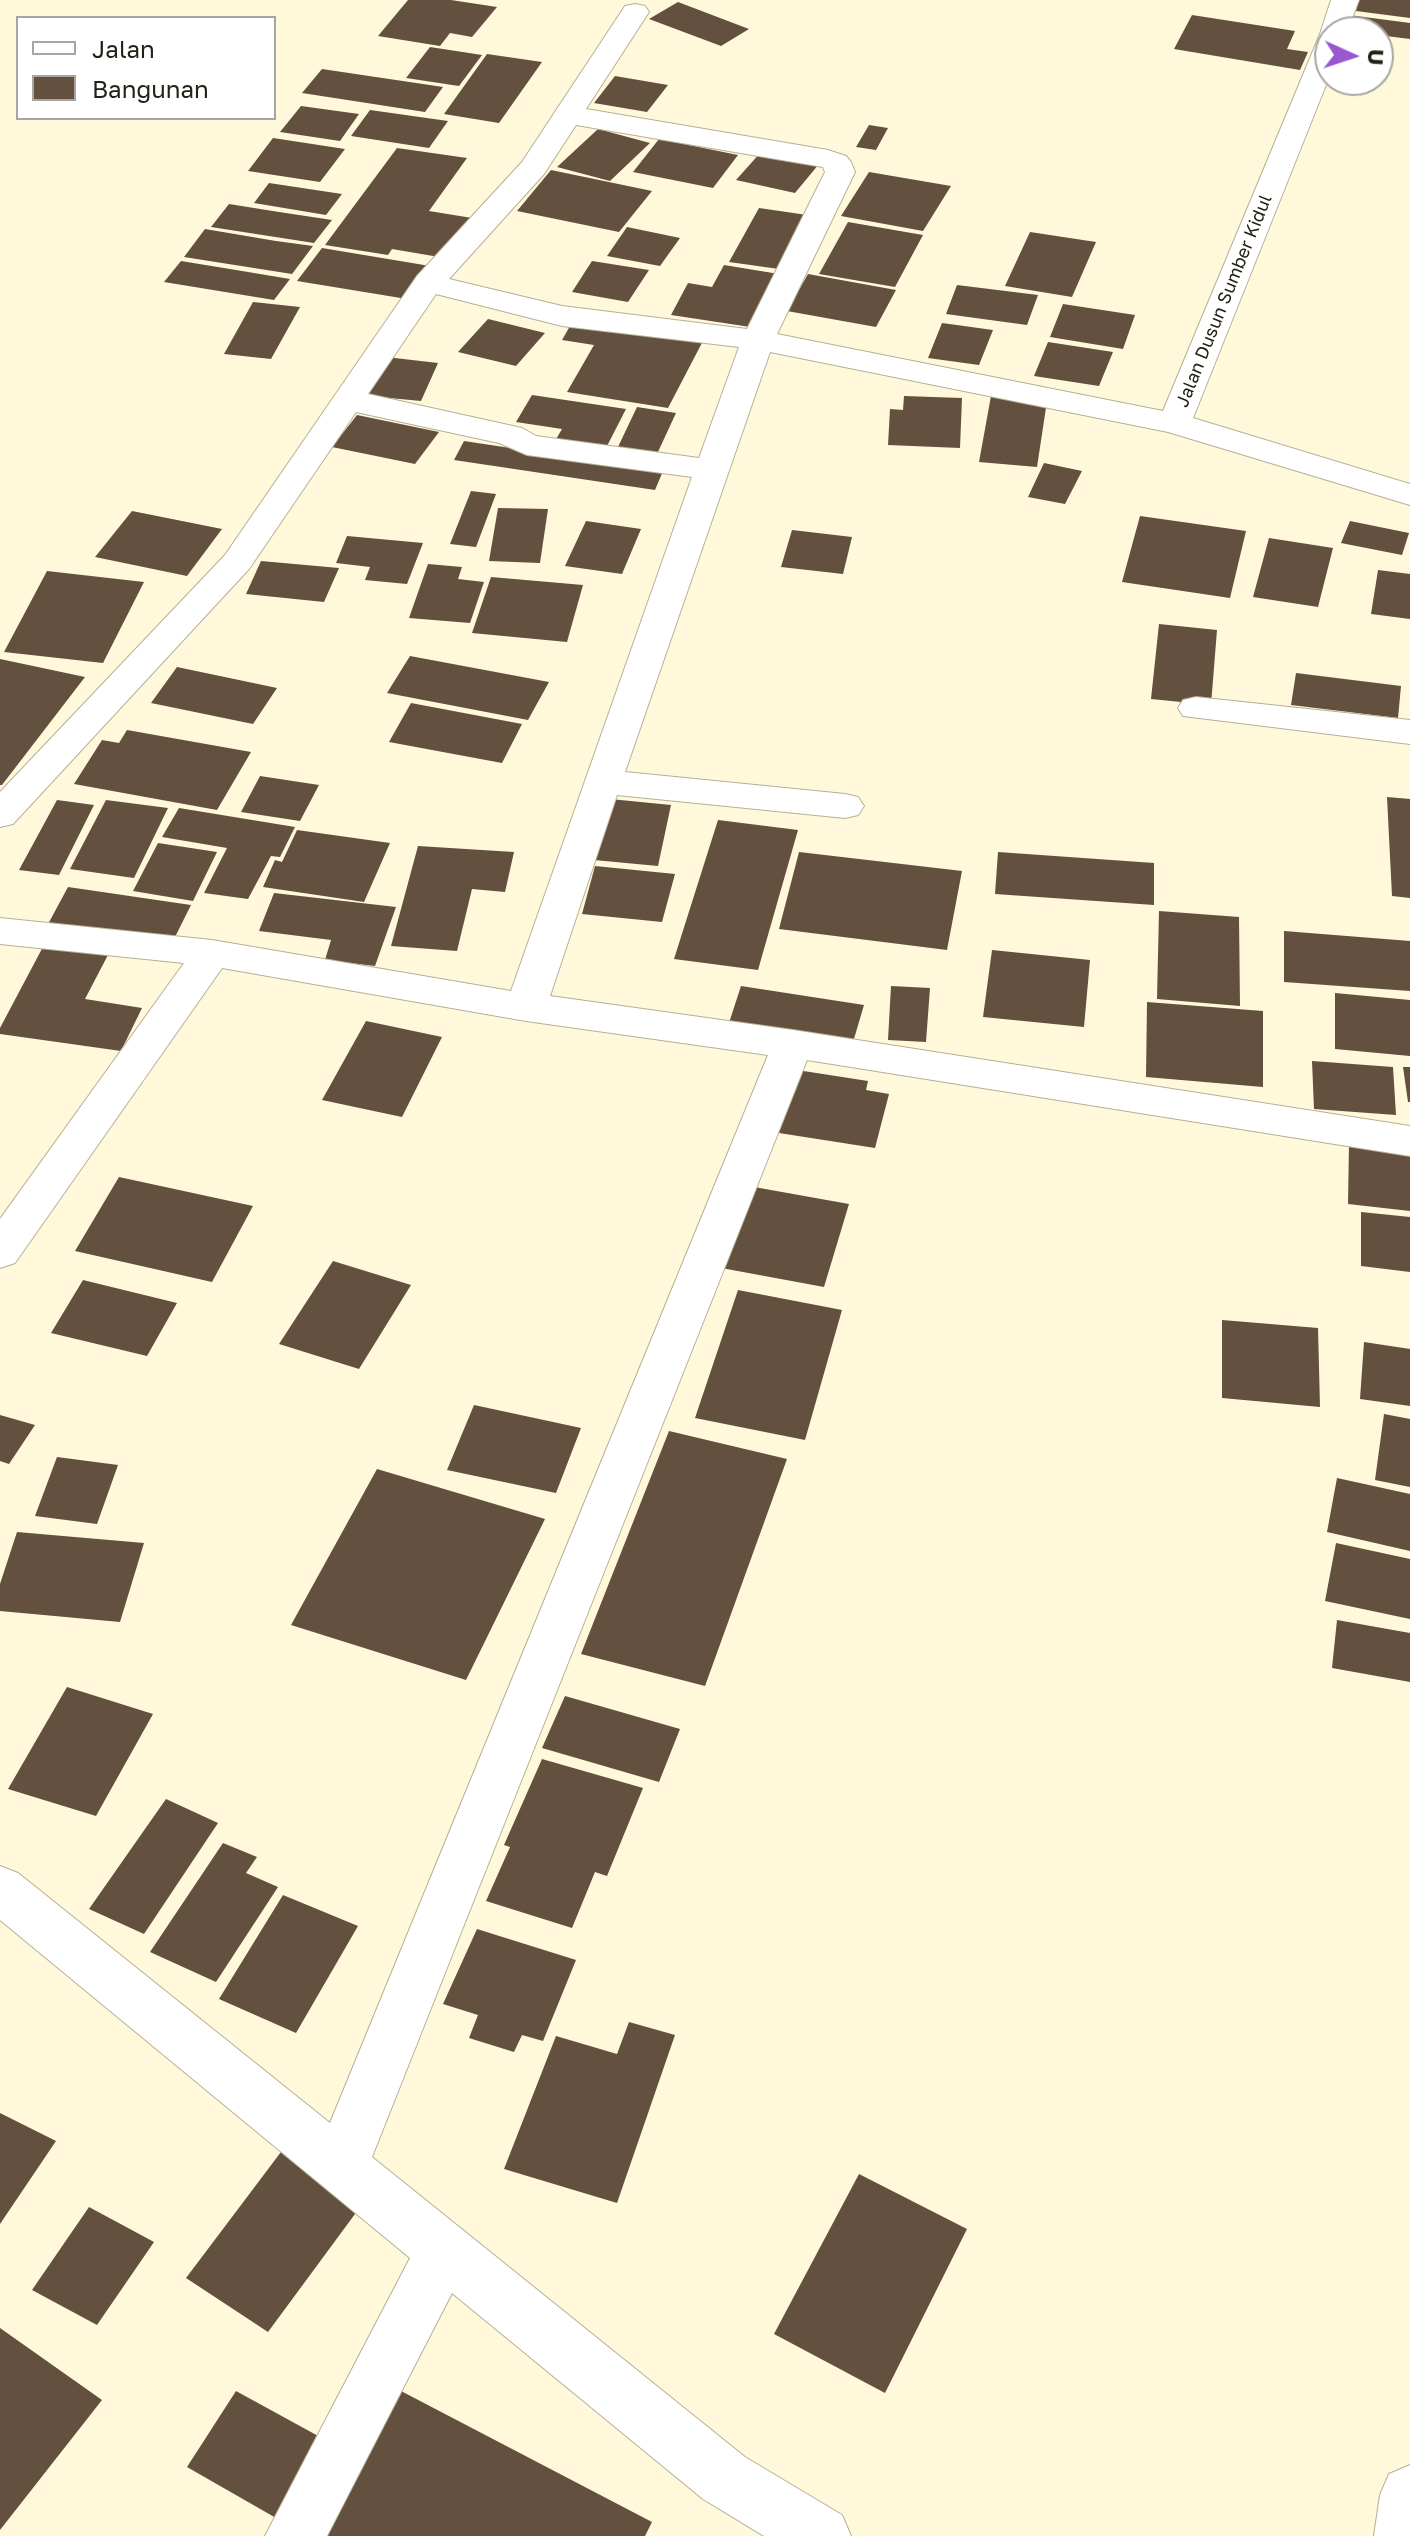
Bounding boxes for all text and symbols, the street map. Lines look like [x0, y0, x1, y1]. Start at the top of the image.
legend [16, 16, 276, 120]
north arrow [1314, 16, 1394, 96]
text: Jalan [92, 34, 155, 63]
text: U [1363, 48, 1390, 66]
text: Bangunan [92, 74, 209, 103]
street label: Jalan Dusun Sumber Kidul [1171, 191, 1277, 411]

